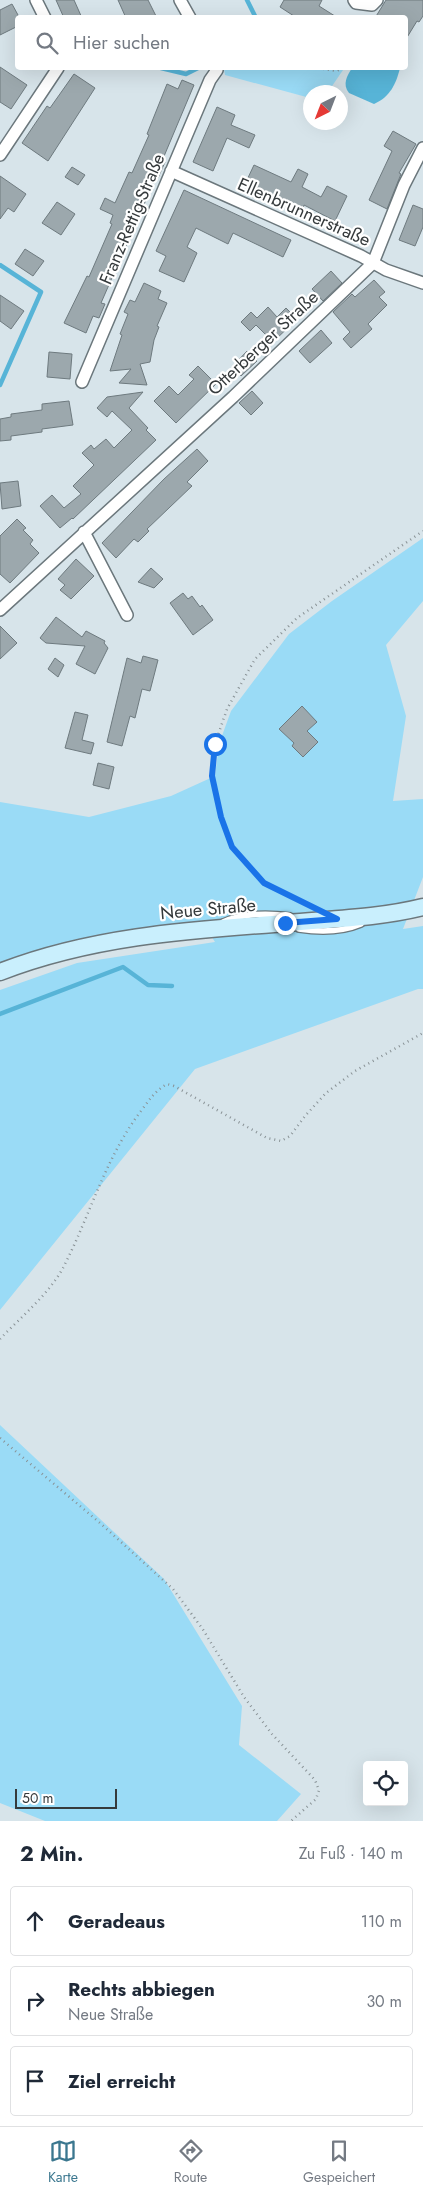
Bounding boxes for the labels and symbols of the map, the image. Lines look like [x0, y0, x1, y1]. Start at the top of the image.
north arrow [303, 85, 348, 130]
street label: Franz-Rettig-Straße [93, 149, 171, 289]
street label: Ellenbrunnerstraße [233, 171, 375, 253]
street label: Otterberger Straße [202, 285, 324, 401]
route start [204, 733, 227, 756]
street label: Neue Straße [159, 892, 257, 926]
route end [274, 912, 297, 935]
scale bar [15, 1786, 118, 1809]

